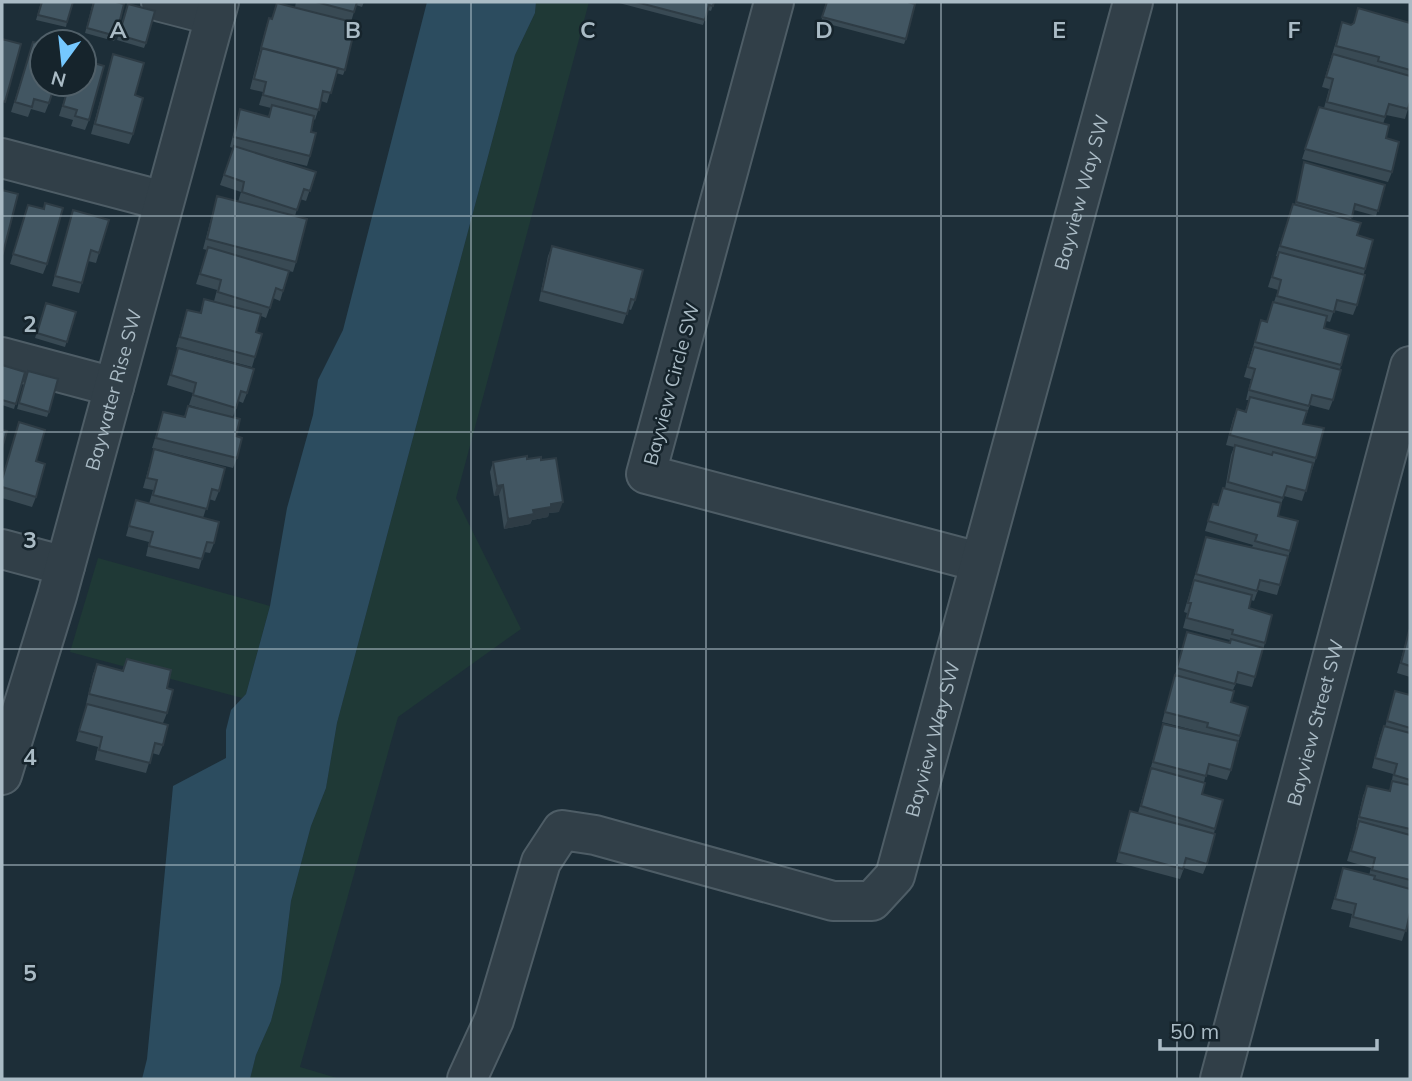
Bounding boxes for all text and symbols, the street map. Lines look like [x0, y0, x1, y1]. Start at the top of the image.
text: A [109, 15, 127, 44]
text: B [345, 15, 361, 44]
text: C [580, 15, 596, 44]
text: D [815, 15, 833, 44]
text: E [1052, 15, 1066, 44]
text: F [1287, 15, 1301, 44]
north arrow [28, 28, 98, 98]
text: N [49, 66, 69, 93]
street label: Bayview Way SW [1049, 112, 1114, 273]
street label: Bayview Circle SW [638, 300, 704, 468]
street label: Baywater Rise SW [80, 306, 147, 473]
text: 2 [23, 309, 37, 338]
text: 3 [23, 525, 37, 554]
street label: Bayview Street SW [1281, 637, 1349, 808]
street label: Bayview Way SW [900, 659, 965, 820]
text: 4 [23, 742, 37, 771]
text: 5 [23, 958, 37, 987]
scale bar [1160, 1007, 1377, 1052]
text: 50 m [1170, 1018, 1219, 1044]

